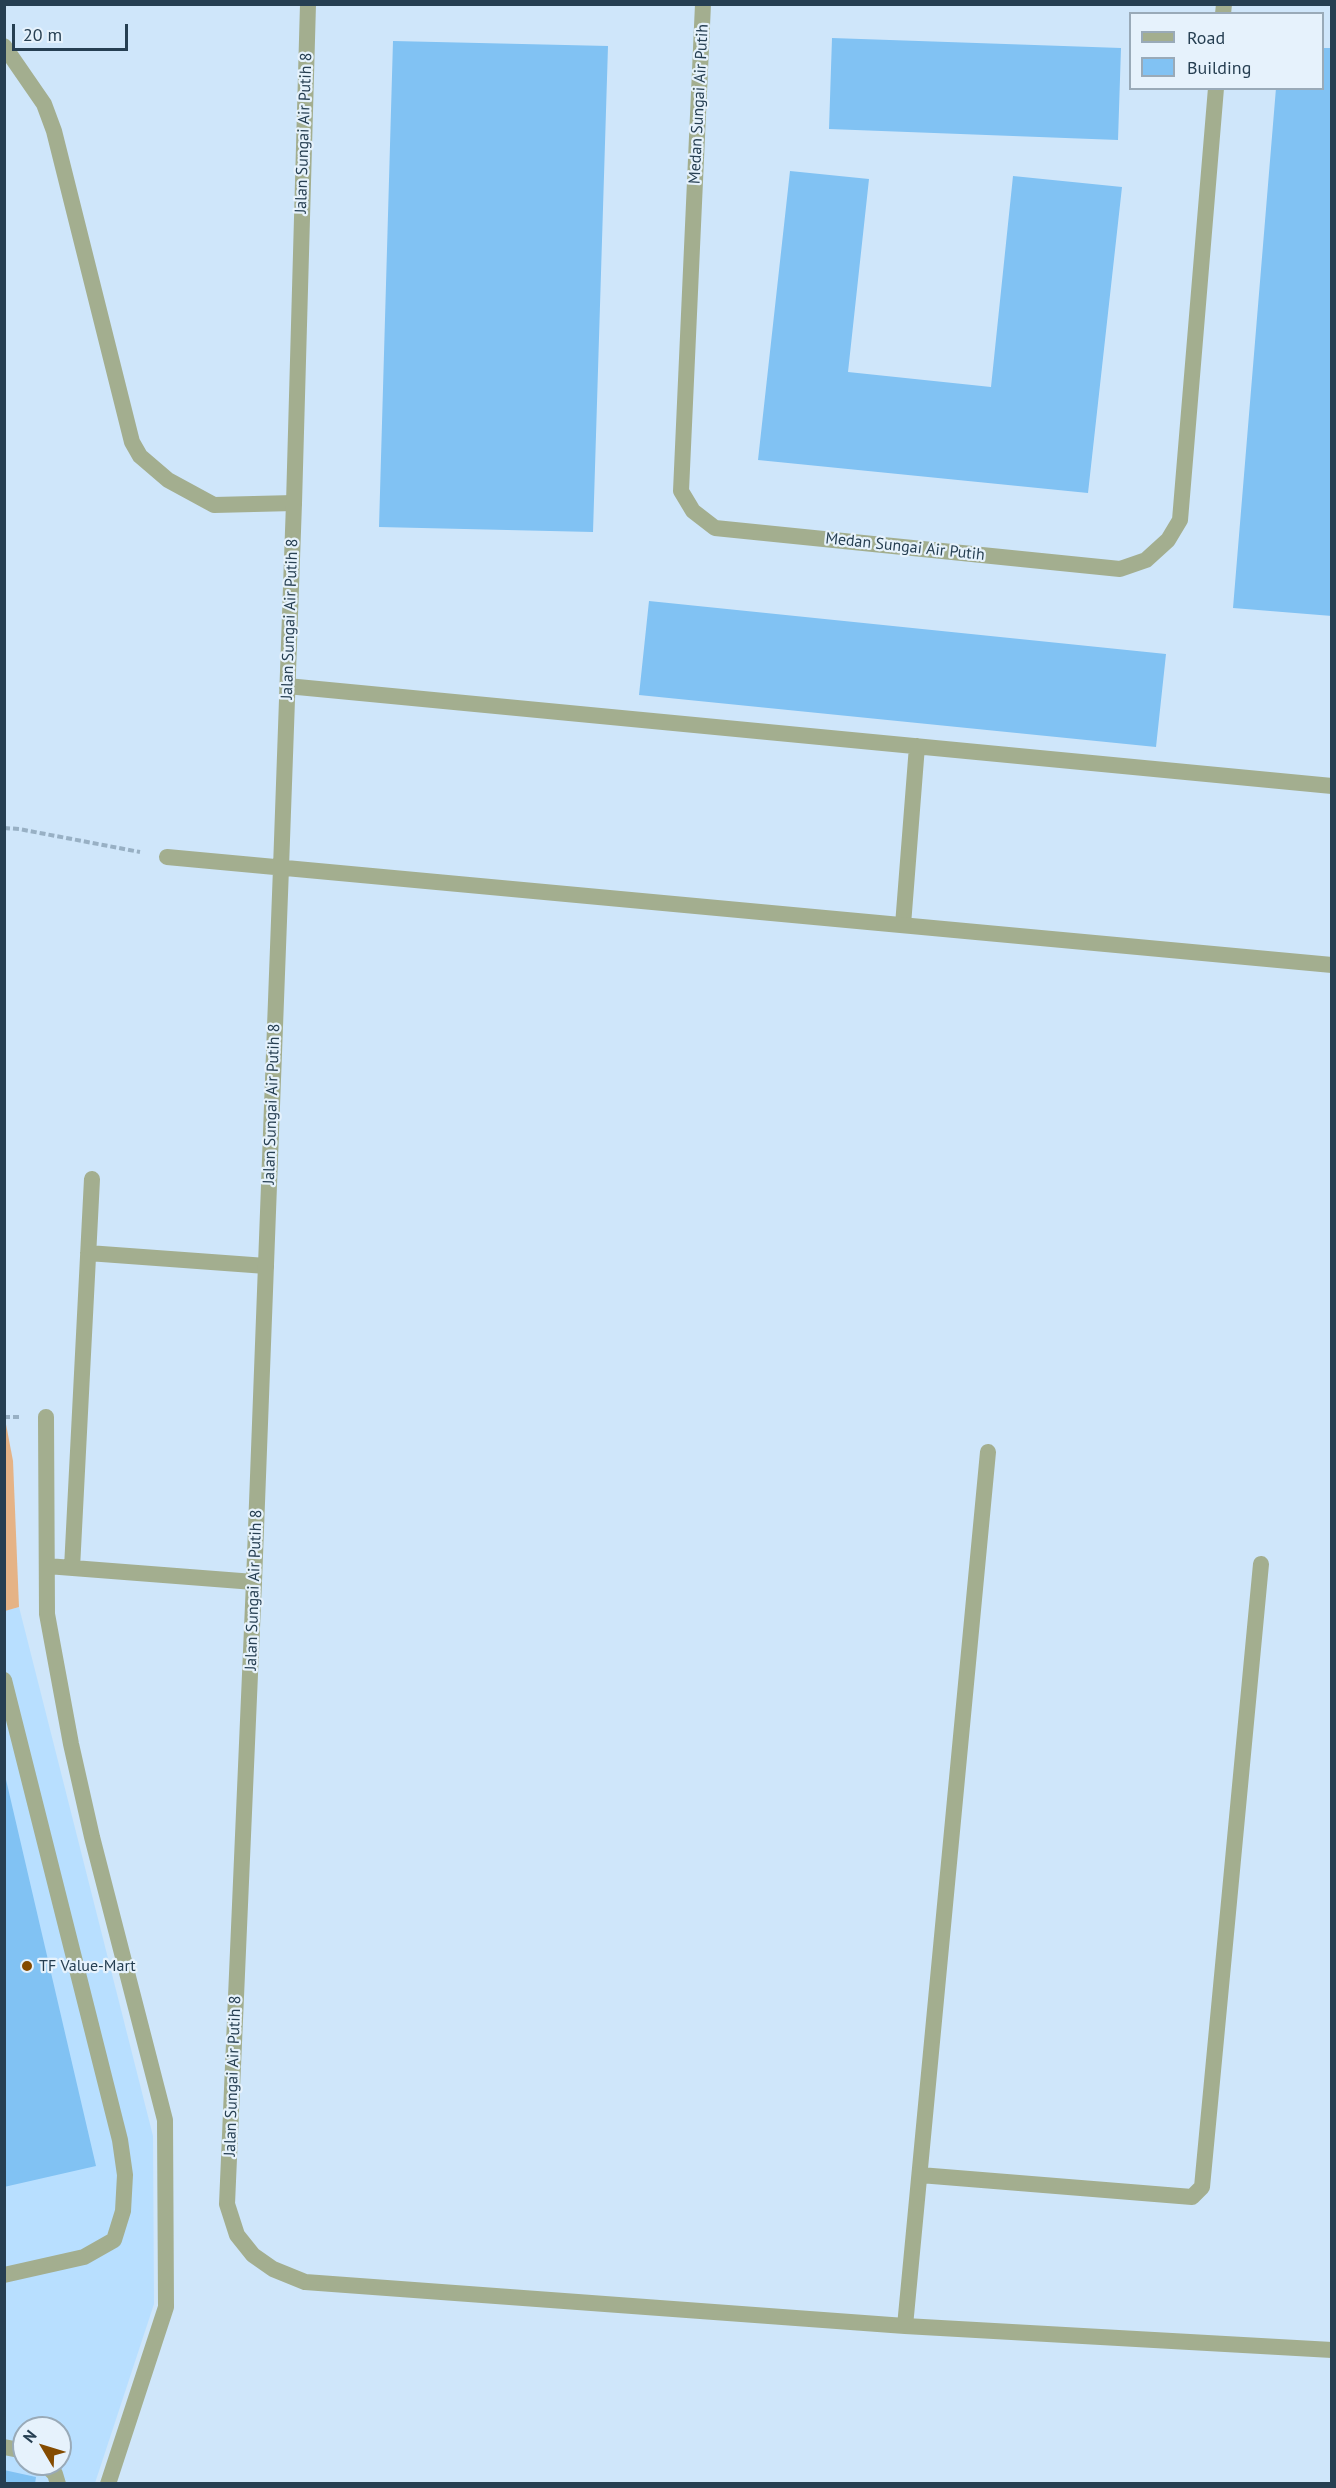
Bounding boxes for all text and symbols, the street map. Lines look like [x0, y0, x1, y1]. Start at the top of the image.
scale bar [15, 12, 130, 50]
legend [1129, 12, 1324, 90]
text: 20 m [23, 23, 62, 46]
street label: Medan Sungai Air Putih [685, 24, 713, 184]
text: Road [1187, 26, 1225, 49]
street label: Jalan Sungai Air Putih 8 [292, 52, 316, 214]
text: Building [1187, 56, 1251, 79]
street label: Medan Sungai Air Putih [824, 529, 986, 565]
street label: Jalan Sungai Air Putih 8 [278, 538, 302, 700]
street label: Jalan Sungai Air Putih 8 [260, 1023, 284, 1185]
street label: Jalan Sungai Air Putih 8 [242, 1509, 266, 1671]
place label: TF Value-Mart [39, 1956, 136, 1976]
marker: TF Value-Mart [20, 1959, 34, 1973]
street label: Jalan Sungai Air Putih 8 [221, 1995, 245, 2157]
north arrow [12, 2416, 72, 2476]
text: N [18, 2426, 41, 2446]

